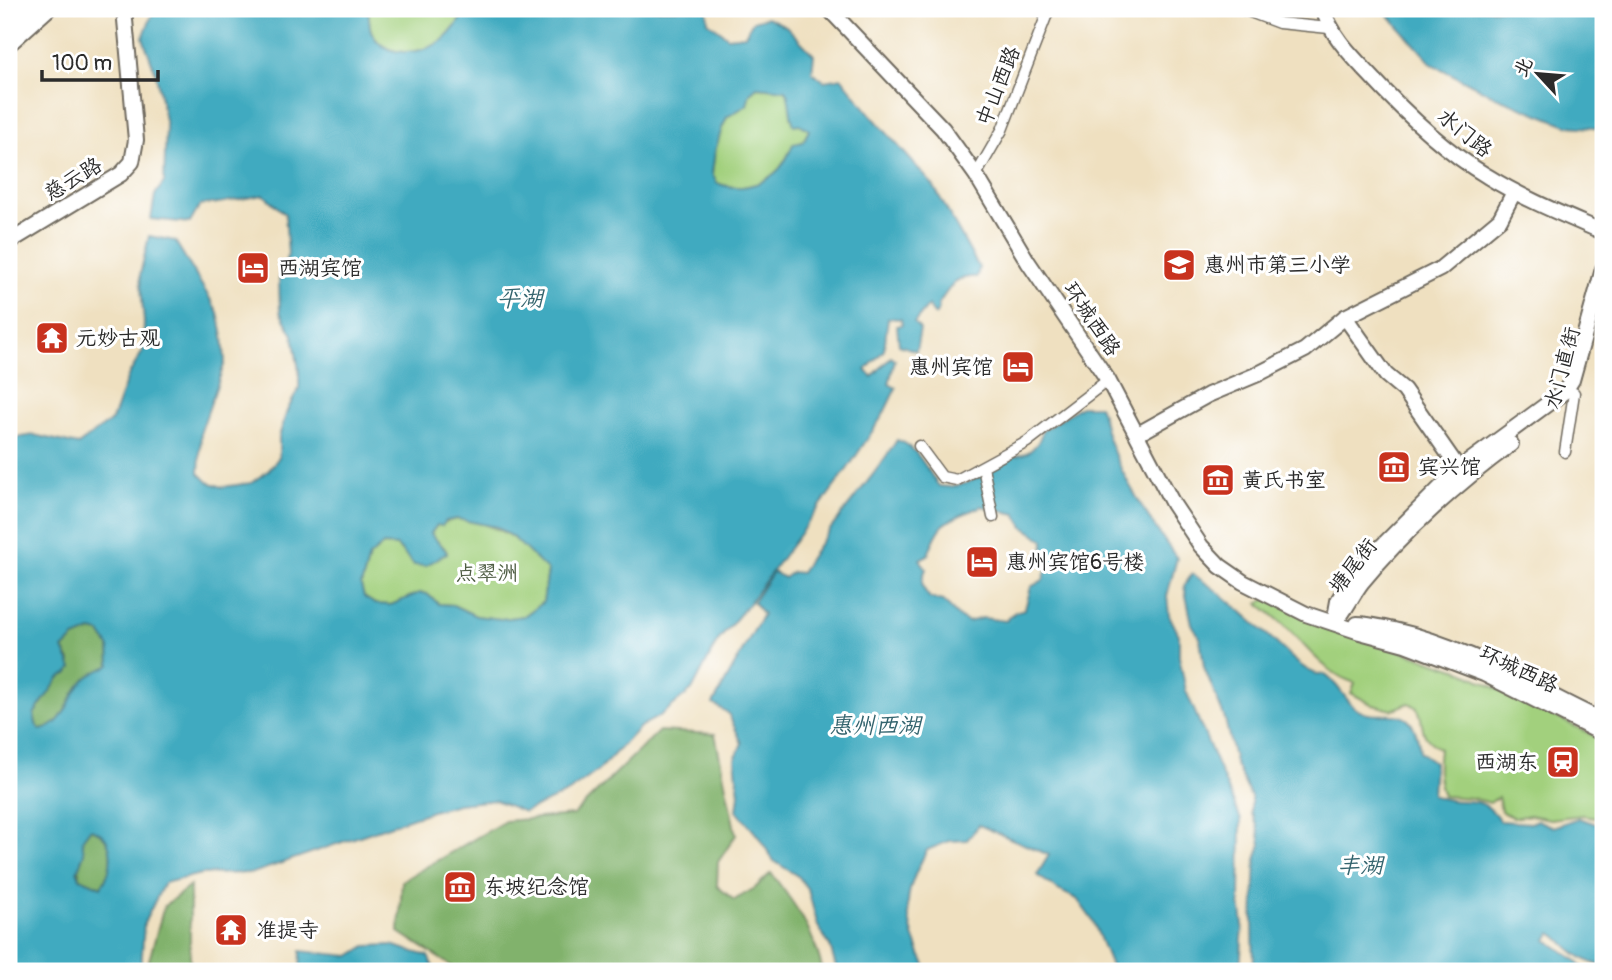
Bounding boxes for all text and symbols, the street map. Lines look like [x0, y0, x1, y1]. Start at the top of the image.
scale bar [42, 38, 158, 82]
north arrow [1504, 38, 1574, 108]
street label: 中山西路 [970, 42, 1027, 130]
text: 100 m [52, 50, 112, 77]
text: 北 [1509, 53, 1539, 81]
street label: 水门路 [1432, 103, 1498, 164]
street label: 慈云路 [39, 152, 107, 207]
school or university icon: 惠州市第三小学 [1160, 246, 1198, 284]
hotel icon: 西湖宾馆 [234, 249, 272, 287]
place label: 惠州市第三小学 [1204, 252, 1351, 279]
place label: 西湖宾馆 [278, 255, 362, 282]
street label: 环城西路 [1057, 277, 1126, 362]
water label: 平湖 [497, 284, 545, 313]
temple icon: 元妙古观 [33, 319, 71, 357]
street label: 水门直街 [1539, 324, 1586, 412]
place label: 元妙古观 [76, 325, 160, 352]
hotel icon: 惠州宾馆 [999, 348, 1037, 386]
place label: 惠州宾馆 [909, 354, 993, 381]
museum icon: 宾兴馆 [1375, 448, 1413, 486]
place label: 宾兴馆 [1418, 454, 1481, 481]
museum icon: 黄氏书室 [1199, 461, 1237, 499]
place label: 黄氏书室 [1242, 467, 1326, 494]
street label: 塘尾街 [1323, 533, 1383, 599]
hotel icon: 惠州宾馆6号楼 [963, 543, 1001, 581]
place label: 惠州宾馆6号楼 [1006, 549, 1144, 576]
park label: 点翠洲 [456, 560, 519, 587]
street label: 环城西路 [1475, 639, 1563, 699]
water label: 惠州西湖 [829, 711, 923, 740]
station icon: 西湖东 [1544, 743, 1582, 781]
place label: 西湖东 [1475, 749, 1538, 776]
water label: 丰湖 [1337, 851, 1385, 880]
museum icon: 东坡纪念馆 [441, 868, 479, 906]
place label: 东坡纪念馆 [484, 874, 589, 901]
temple icon: 准提寺 [212, 911, 250, 949]
place label: 准提寺 [256, 917, 319, 944]

